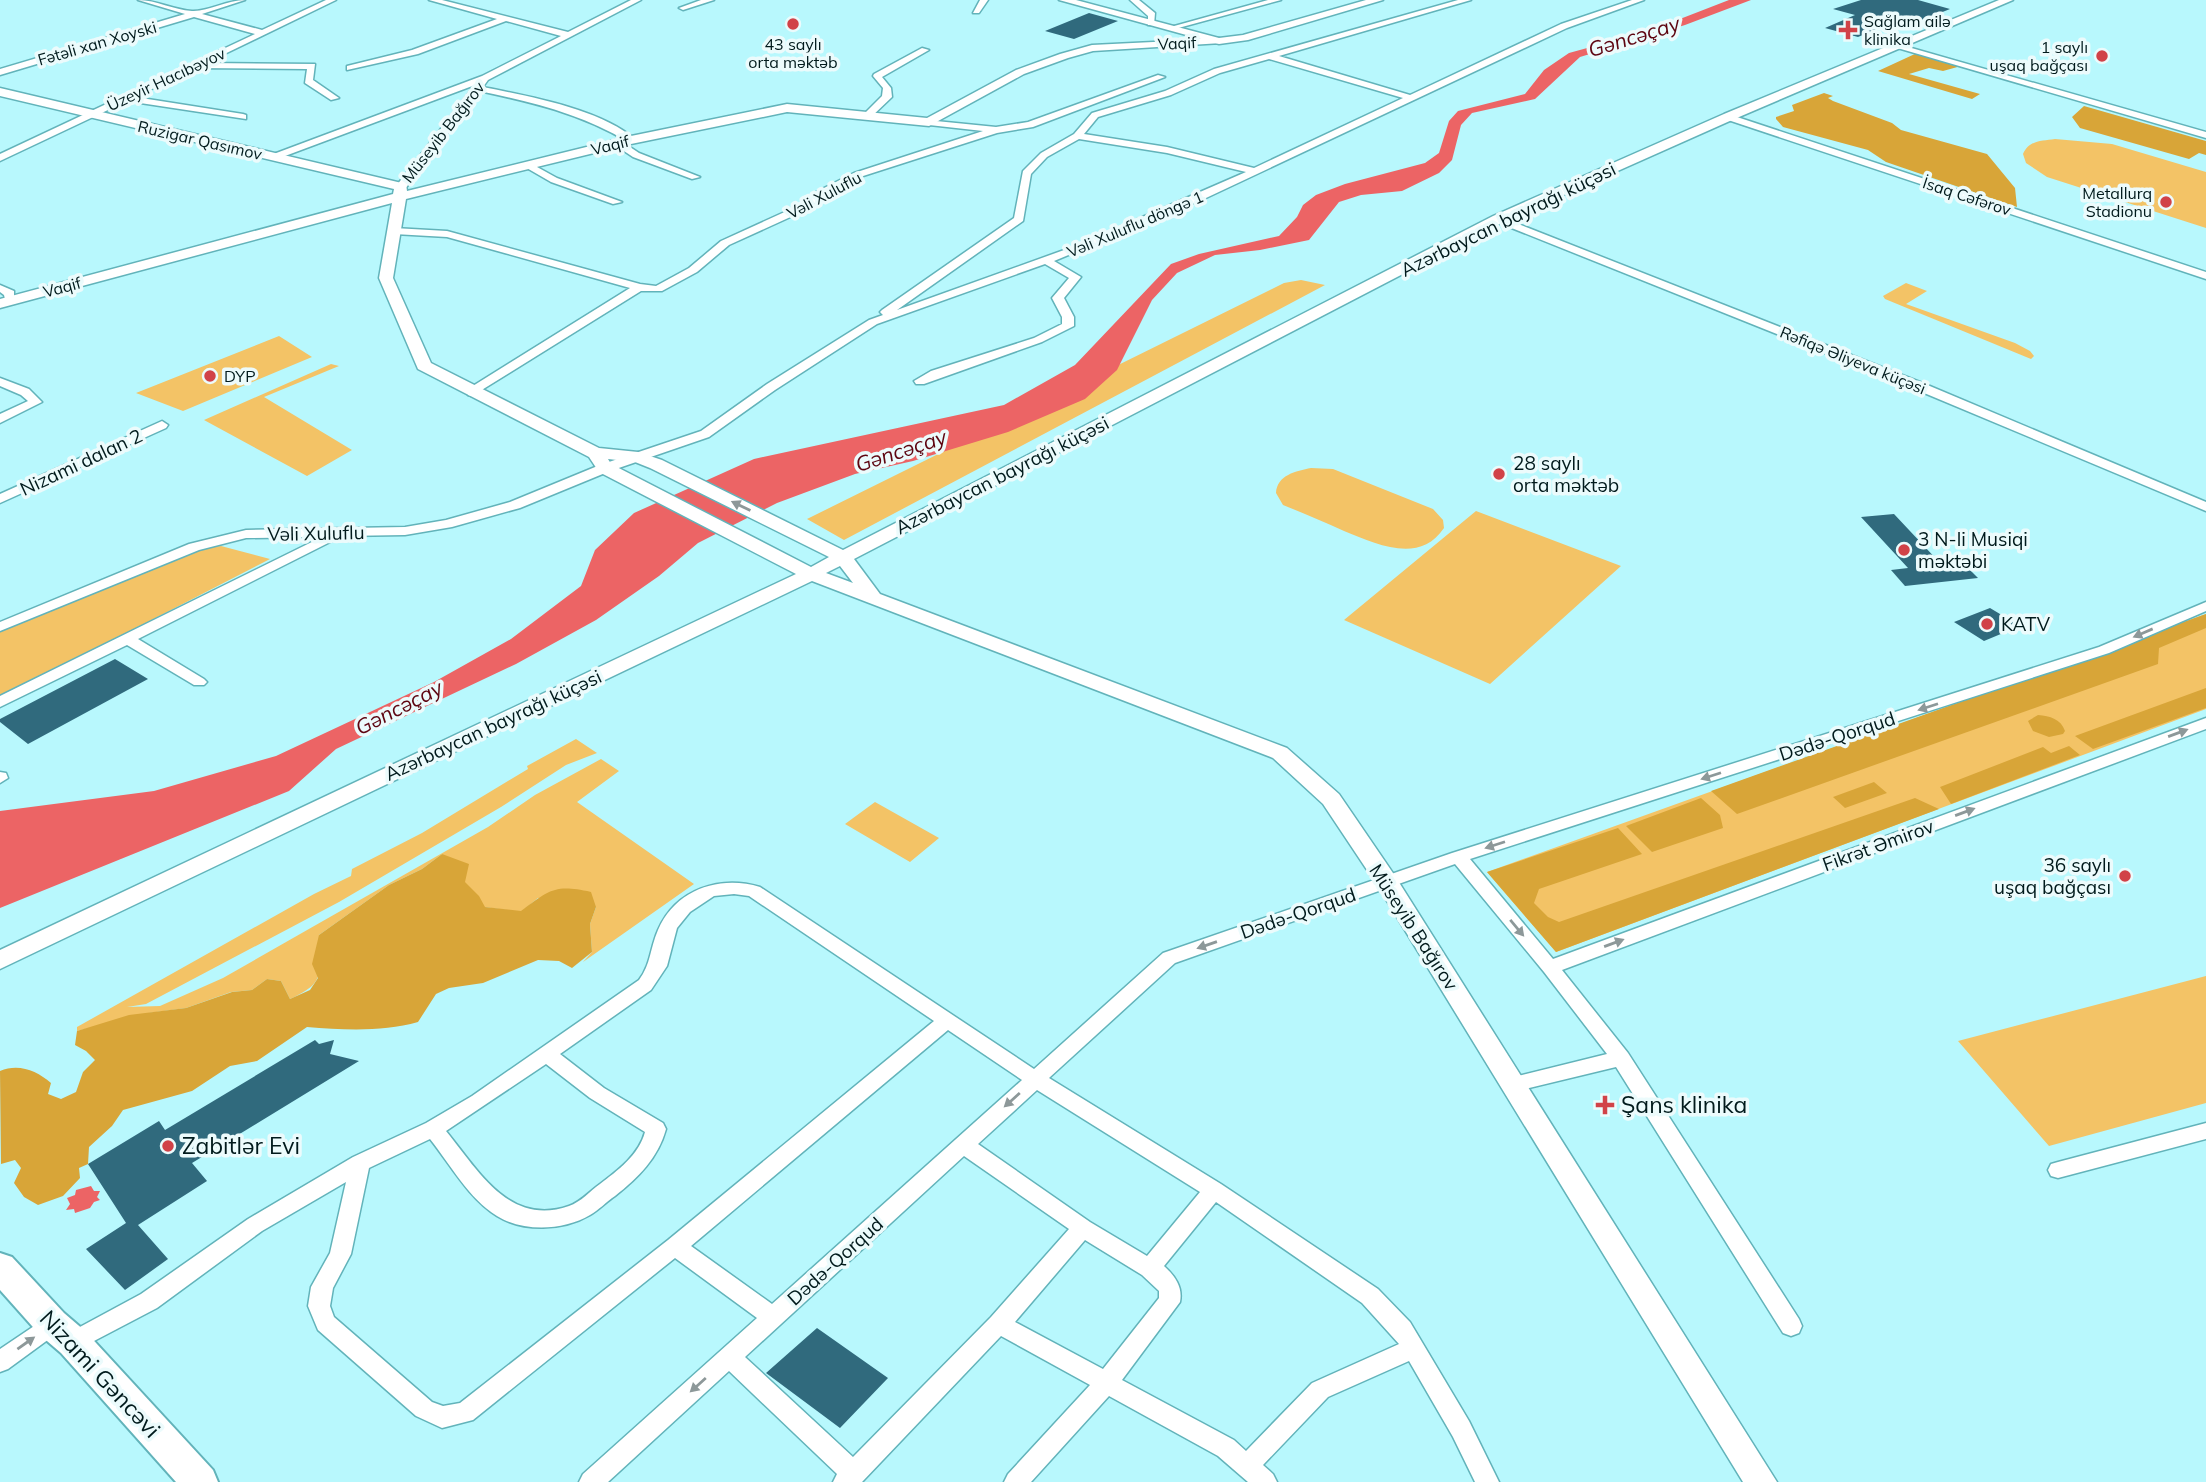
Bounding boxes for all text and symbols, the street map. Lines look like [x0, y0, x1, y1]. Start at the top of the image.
water label: Gəncəçay [1585, 10, 1684, 62]
place label: Sağlam ailə klinika [1864, 11, 1951, 49]
street label: Fətəli xan Xoyski [35, 16, 159, 70]
marker: 43 saylı orta məktəb [785, 16, 801, 32]
marker: Sağlam ailə klinika [1838, 20, 1858, 40]
street label: Vaqif [1157, 32, 1197, 54]
place label: 43 saylı orta məktəb [748, 34, 838, 72]
place label: 1 saylı uşaq bağçası [1989, 37, 2088, 75]
street label: Üzeyir Hacıbəyov [104, 43, 229, 115]
marker: 1 saylı uşaq bağçası [2094, 48, 2110, 64]
street label: Müseyib Bağırov [397, 77, 489, 187]
street label: Ruzigar Qasımov [136, 116, 265, 164]
street label: Vaqif [589, 130, 632, 159]
street label: Azərbaycan bayrağı küçəsi [1396, 156, 1620, 282]
street label: Vəli Xuluflu [783, 167, 865, 223]
street label: İsaq Cəfərov [1920, 172, 2014, 220]
place label: Metallurq Stadionu [2082, 183, 2152, 221]
street label: Vəli Xuluflu döngə 1 [1064, 186, 1206, 262]
marker: Metallurq Stadionu [2158, 194, 2174, 210]
street label: Vaqif [41, 272, 84, 302]
street label: Rəfiqə Əliyeva küçəsi [1777, 322, 1929, 398]
place label: DYP [224, 366, 256, 386]
marker: DYP [202, 368, 218, 384]
street label: Azərbaycan bayrağı küçəsi [891, 411, 1113, 539]
street label: Nizami dalan 2 [16, 423, 146, 501]
water label: Gəncəçay [852, 423, 951, 477]
place label: 28 saylı orta məktəb [1513, 451, 1619, 497]
marker: 28 saylı orta məktəb [1491, 466, 1507, 482]
one-way arrow [731, 500, 751, 512]
street label: Vəli Xuluflu [267, 520, 365, 546]
place label: 3 N-li Musiqi məktəbi [1918, 527, 2028, 573]
marker: 3 N-li Musiqi məktəbi [1896, 542, 1912, 558]
place label: KATV [2001, 612, 2051, 636]
marker: KATV [1979, 616, 1995, 632]
one-way arrow [2133, 628, 2154, 639]
street label: Azərbaycan bayrağı küçəsi [381, 664, 605, 786]
water label: Gəncəçay [350, 674, 447, 740]
one-way arrow [1917, 702, 1938, 712]
street label: Dədə-Qorqud [1776, 706, 1898, 766]
one-way arrow [2168, 727, 2189, 738]
one-way arrow [1701, 771, 1722, 782]
one-way arrow [1955, 807, 1976, 818]
street label: Fikrət Əmirov [1819, 814, 1937, 876]
one-way arrow [1484, 841, 1505, 851]
place label: 36 saylı uşaq bağçası [1994, 853, 2111, 899]
street label: Müseyib Bağırov [1364, 859, 1464, 995]
marker: 36 saylı uşaq bağçası [2117, 868, 2133, 884]
street label: Dədə-Qorqud [1237, 882, 1359, 944]
one-way arrow [1510, 919, 1525, 937]
one-way arrow [1604, 937, 1625, 948]
one-way arrow [1196, 939, 1217, 950]
place label: Şans klinika [1621, 1090, 1747, 1119]
one-way arrow [1003, 1092, 1021, 1108]
marker: Şans klinika [1595, 1095, 1615, 1115]
place label: Zabitlər Evi [182, 1131, 300, 1160]
marker: Zabitlər Evi [160, 1138, 176, 1154]
street label: Dədə-Qorqud [782, 1212, 888, 1310]
street label: Nizami Gəncəvi [34, 1304, 167, 1443]
one-way arrow [17, 1336, 35, 1350]
one-way arrow [690, 1376, 707, 1392]

